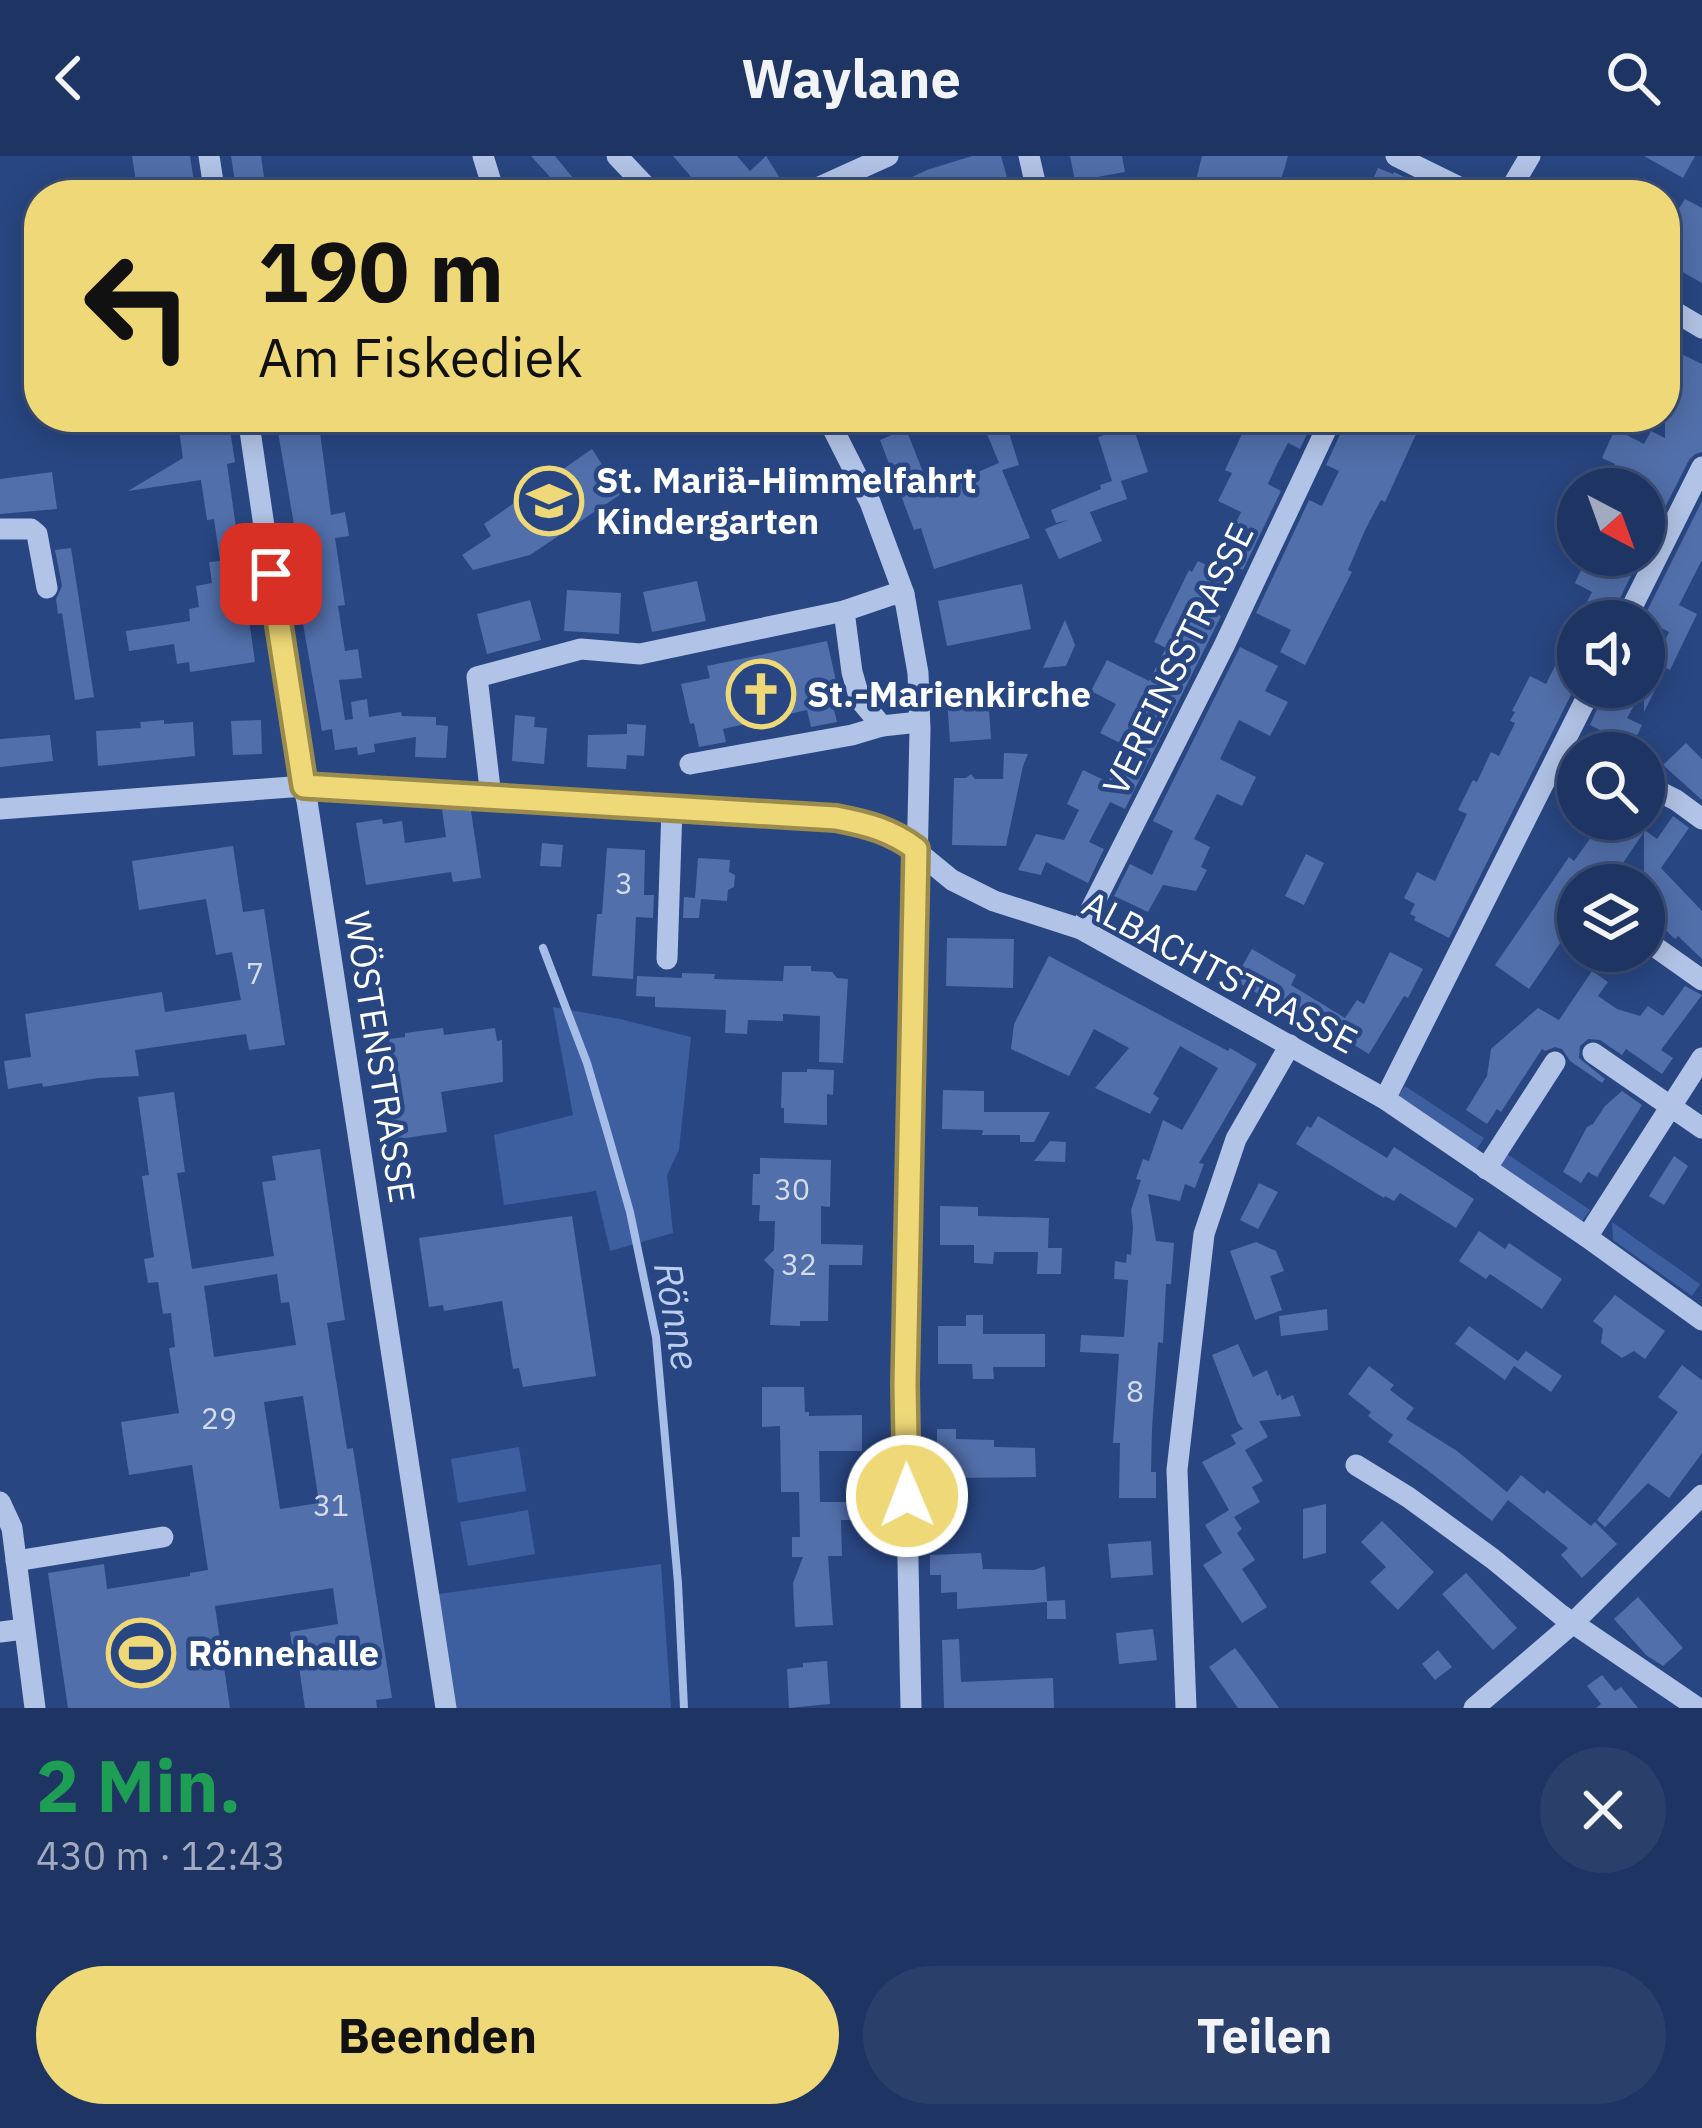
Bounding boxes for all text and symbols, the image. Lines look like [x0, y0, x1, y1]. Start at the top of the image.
text: Waylane [741, 43, 961, 113]
icon: back [36, 45, 102, 111]
icon: search [1600, 45, 1666, 111]
text: 190 m [258, 216, 504, 325]
icon: left [60, 228, 216, 384]
text: Am Fiskediek [258, 322, 583, 392]
place label: St. Mariä-Himmelfahrt Kindergarten [596, 456, 977, 544]
school or university icon: St. Mariä-Himmelfahrt Kindergarten [514, 466, 584, 536]
north arrow [1557, 468, 1665, 576]
map controls [1557, 468, 1665, 972]
street label: VEREINSSTRASSE [1091, 515, 1264, 803]
pin [220, 523, 322, 625]
icon: arrive [238, 541, 304, 607]
button: sound [1557, 600, 1665, 708]
church icon: St.-Marienkirche [726, 659, 796, 729]
place label: St.-Marienkirche [807, 670, 1091, 717]
button: search [1557, 732, 1665, 840]
house number: 3 [615, 863, 633, 902]
button: layers [1557, 864, 1665, 972]
street label: ALBACHTSTRASSE [1075, 879, 1366, 1064]
street label: WÖSTENSTRASSE [334, 908, 427, 1206]
house number: 7 [246, 953, 264, 992]
house number: 30 [774, 1169, 810, 1208]
house number: 32 [781, 1244, 817, 1283]
water label: Rönne [643, 1258, 712, 1374]
house number: 8 [1126, 1371, 1144, 1410]
house number: 29 [201, 1398, 237, 1437]
position arrow [844, 1433, 970, 1559]
house number: 31 [313, 1485, 349, 1524]
sports icon: Rönnehalle [106, 1618, 176, 1688]
place label: Rönnehalle [188, 1629, 379, 1676]
text: 2 Min. [36, 1738, 241, 1832]
button: close [1540, 1747, 1666, 1873]
text: 430 m · 12:43 [36, 1830, 286, 1881]
button: Beenden [36, 1966, 839, 2104]
button: Teilen [863, 1966, 1666, 2104]

